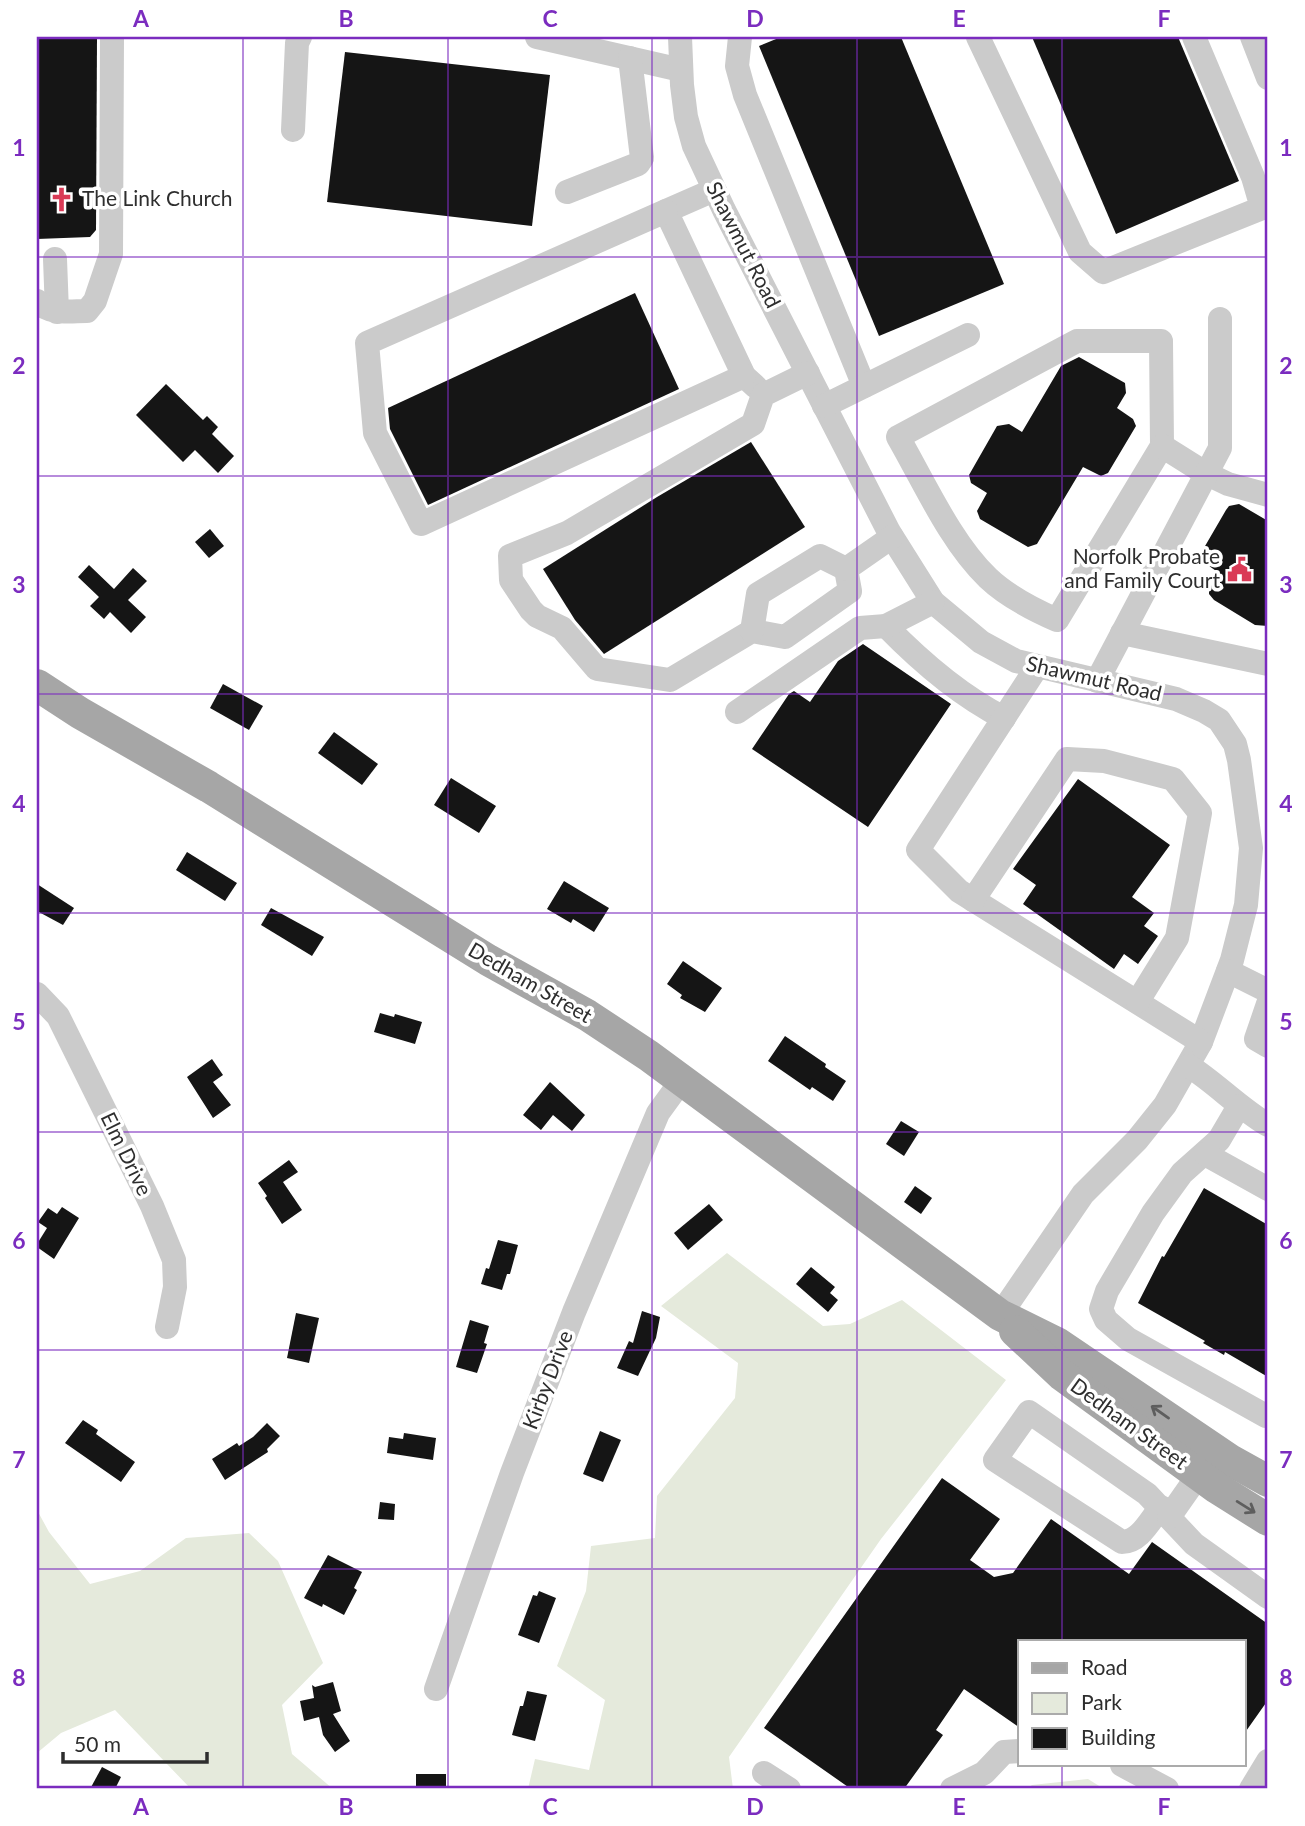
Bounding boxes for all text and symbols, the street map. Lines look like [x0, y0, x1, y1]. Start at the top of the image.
text: A [132, 4, 150, 32]
text: B [338, 4, 354, 32]
text: C [542, 4, 558, 32]
text: D [746, 4, 764, 32]
text: E [952, 4, 966, 32]
text: F [1157, 4, 1171, 32]
text: 1 [12, 133, 26, 161]
text: 1 [1279, 133, 1293, 161]
street label: Shawmut Road [702, 177, 787, 312]
church icon: The Link Church [48, 185, 76, 213]
place label: The Link Church [82, 185, 232, 210]
text: 2 [12, 351, 26, 379]
text: 2 [1279, 351, 1293, 379]
place label: Norfolk Probate and Family Court [1064, 543, 1220, 592]
public building icon: Norfolk Probate and Family Court [1226, 555, 1254, 583]
text: 3 [12, 570, 26, 598]
text: 3 [1279, 570, 1293, 598]
street label: Shawmut Road [1024, 650, 1165, 705]
text: 4 [12, 789, 26, 817]
text: 4 [1279, 789, 1293, 817]
street label: Dedham Street [464, 936, 597, 1027]
text: 5 [12, 1007, 26, 1035]
text: 5 [1279, 1007, 1293, 1035]
street label: Elm Drive [96, 1108, 158, 1199]
text: 6 [12, 1226, 26, 1254]
text: 6 [1279, 1226, 1293, 1254]
street label: Kirby Drive [516, 1327, 577, 1432]
street label: Dedham Street [1066, 1372, 1194, 1474]
one-way arrow [1151, 1405, 1170, 1419]
text: 7 [12, 1445, 26, 1473]
text: 7 [1279, 1445, 1293, 1473]
one-way arrow [1236, 1500, 1256, 1514]
legend [1018, 1640, 1246, 1766]
text: Road [1081, 1654, 1128, 1679]
text: 8 [12, 1663, 26, 1691]
text: 8 [1279, 1663, 1293, 1691]
text: Park [1081, 1689, 1122, 1714]
scale bar [63, 1721, 206, 1765]
text: Building [1081, 1724, 1156, 1749]
text: 50 m [74, 1731, 121, 1756]
text: A [132, 1792, 150, 1820]
text: B [338, 1792, 354, 1820]
text: C [542, 1792, 558, 1820]
text: D [746, 1792, 764, 1820]
text: E [952, 1792, 966, 1820]
text: F [1157, 1792, 1171, 1820]

